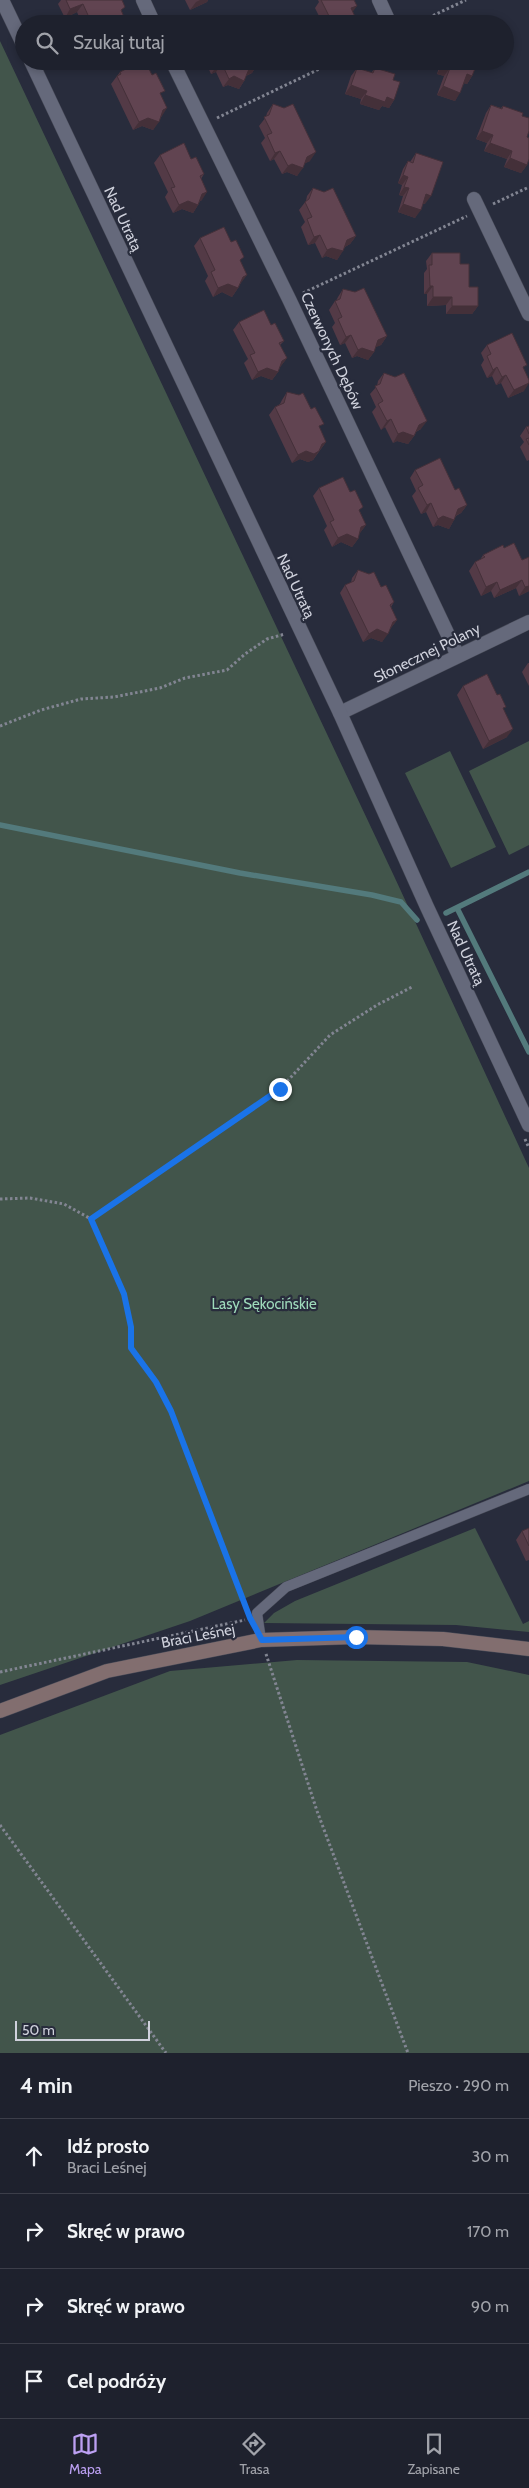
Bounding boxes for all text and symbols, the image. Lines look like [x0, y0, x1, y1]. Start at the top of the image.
search box [15, 15, 514, 70]
icon: search [33, 29, 61, 57]
text: Szukaj tutaj [73, 31, 165, 54]
street label: Nad Utratą [100, 184, 146, 255]
street label: Czerwonych Dębów [297, 289, 367, 413]
street label: Nad Utratą [273, 551, 319, 622]
street label: Słonecznej Polany [371, 619, 484, 687]
street label: Nad Utratą [443, 918, 489, 989]
route end [269, 1078, 292, 1101]
park label: Lasy Sękocińskie [211, 1295, 317, 1313]
street label: Braci Leśnej [160, 1620, 236, 1652]
route start [345, 1626, 368, 1649]
scale bar [15, 2018, 150, 2041]
text: 50 m [22, 2021, 55, 2039]
text: 4 min [20, 2073, 73, 2098]
text: Pieszo · 290 m [408, 2076, 509, 2095]
text: Idź prosto [67, 2135, 149, 2158]
icon: ahead [20, 2142, 48, 2170]
text: 30 m [472, 2147, 509, 2166]
text: Braci Leśnej [67, 2158, 147, 2177]
icon: right [20, 2217, 48, 2245]
text: Skręć w prawo [67, 2220, 185, 2243]
text: 170 m [467, 2222, 509, 2241]
icon: right [20, 2292, 48, 2320]
text: Skręć w prawo [67, 2295, 185, 2318]
text: 90 m [471, 2297, 509, 2316]
icon: arrive [20, 2367, 48, 2395]
text: Cel podróży [67, 2370, 166, 2393]
tab: Mapa [69, 2430, 102, 2478]
tab: Trasa [240, 2430, 269, 2478]
tab: Zapisane [407, 2430, 460, 2478]

